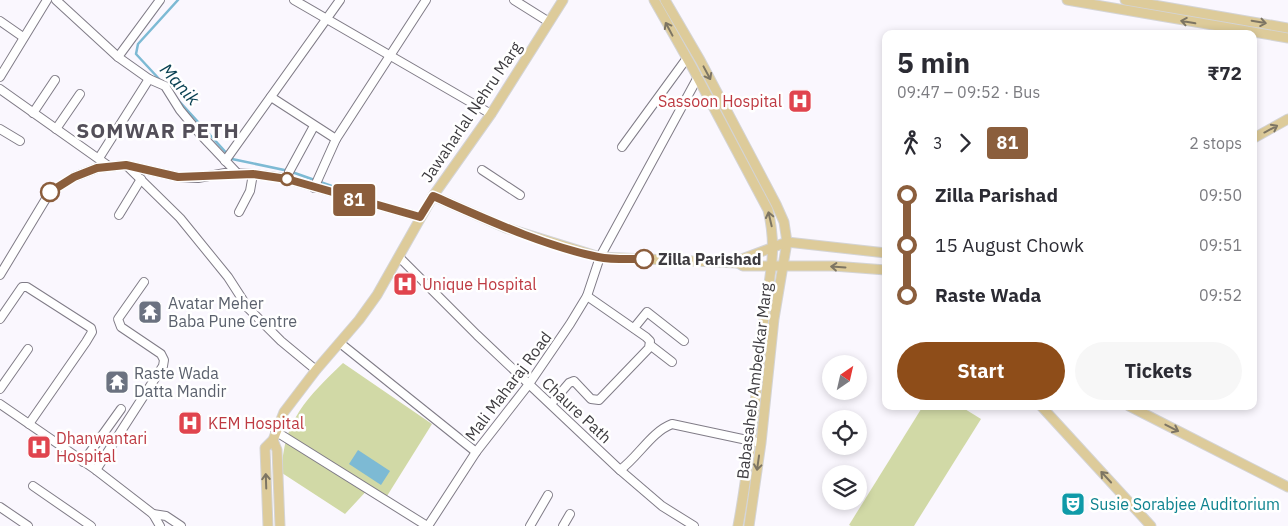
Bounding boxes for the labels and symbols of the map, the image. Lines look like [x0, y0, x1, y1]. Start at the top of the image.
one-way arrow [1181, 17, 1197, 27]
one-way arrow [1251, 17, 1267, 27]
one-way arrow [664, 23, 674, 37]
street label: Jawaharlal Nehru Marg [416, 37, 526, 186]
water label: Manik [155, 58, 205, 110]
one-way arrow [702, 65, 712, 80]
hospital icon: Sassoon Hospital [787, 88, 813, 114]
place label: Sassoon Hospital [658, 91, 782, 111]
district label: SOMWAR PETH [76, 116, 240, 144]
one-way arrow [1263, 123, 1278, 133]
unlabelled marker [280, 172, 294, 186]
unlabelled marker [40, 182, 60, 202]
line badge: 81 [332, 184, 376, 216]
one-way arrow [765, 211, 774, 227]
marker: Zilla Parishad [634, 249, 654, 269]
place label: Zilla Parishad [658, 249, 762, 269]
one-way arrow [830, 262, 846, 271]
hospital icon: Unique Hospital [392, 271, 418, 297]
place label: Unique Hospital [422, 274, 537, 294]
street label: Babasaheb Ambedkar Marg [732, 281, 776, 480]
place label: Avatar Meher Baba Pune Centre [168, 293, 297, 331]
temple icon: Avatar Meher Baba Pune Centre [137, 299, 163, 325]
street label: Mali Maharaj Road [460, 327, 556, 445]
north arrow [822, 355, 868, 400]
place label: Raste Wada Datta Mandir [134, 363, 227, 401]
temple icon: Raste Wada Datta Mandir [104, 369, 130, 395]
street label: Chaure Path [538, 373, 616, 447]
hospital icon: KEM Hospital [177, 410, 203, 436]
place label: KEM Hospital [208, 413, 304, 433]
one-way arrow [1164, 424, 1179, 433]
place label: Dhanwantari Hospital [56, 428, 147, 466]
hospital icon: Dhanwantari Hospital [26, 434, 52, 460]
one-way arrow [753, 455, 763, 471]
one-way arrow [1100, 471, 1112, 484]
one-way arrow [262, 474, 271, 490]
theatre icon: Susie Sorabjee Auditorium [1060, 491, 1086, 517]
place label: Susie Sorabjee Auditorium [1090, 494, 1280, 514]

